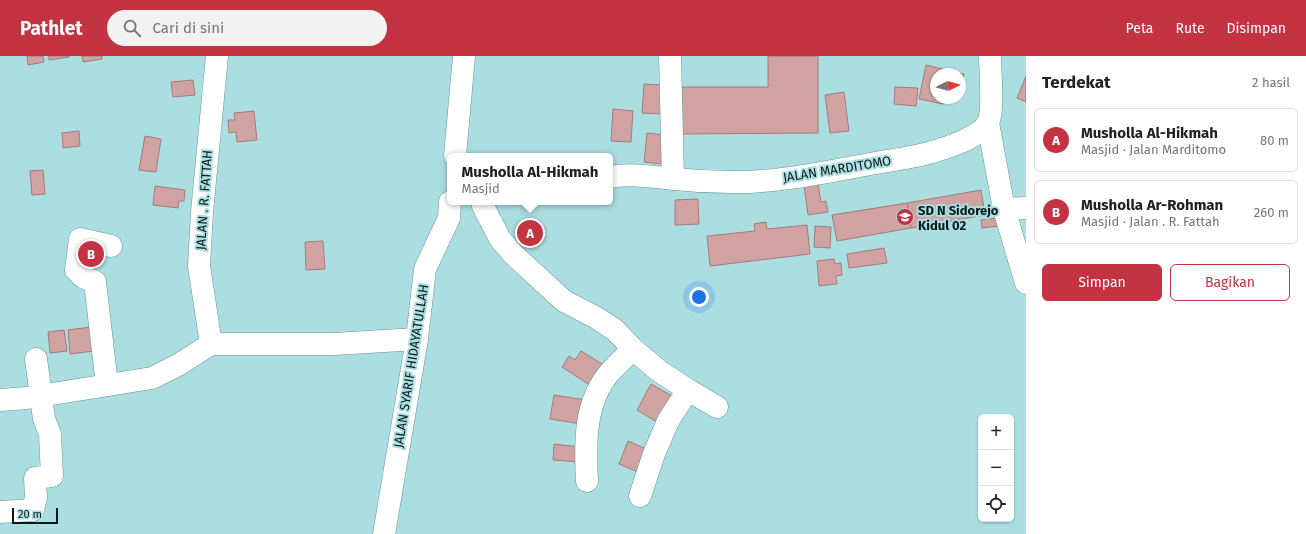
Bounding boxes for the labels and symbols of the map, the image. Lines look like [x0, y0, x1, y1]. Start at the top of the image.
north arrow [930, 68, 966, 104]
street label: JALAN . R. FATTAH [193, 149, 215, 251]
street label: JALAN MARDITOMO [782, 153, 892, 185]
place label: SD N Sidorejo Kidul 02 [918, 203, 999, 233]
school or university icon: SD N Sidorejo Kidul 02 [895, 207, 915, 227]
pin: A [517, 218, 543, 248]
pin: B [78, 239, 104, 269]
street label: JALAN SYARIF HIDAYATULLAH [391, 283, 431, 449]
your location [689, 287, 709, 307]
scale bar [12, 506, 58, 525]

